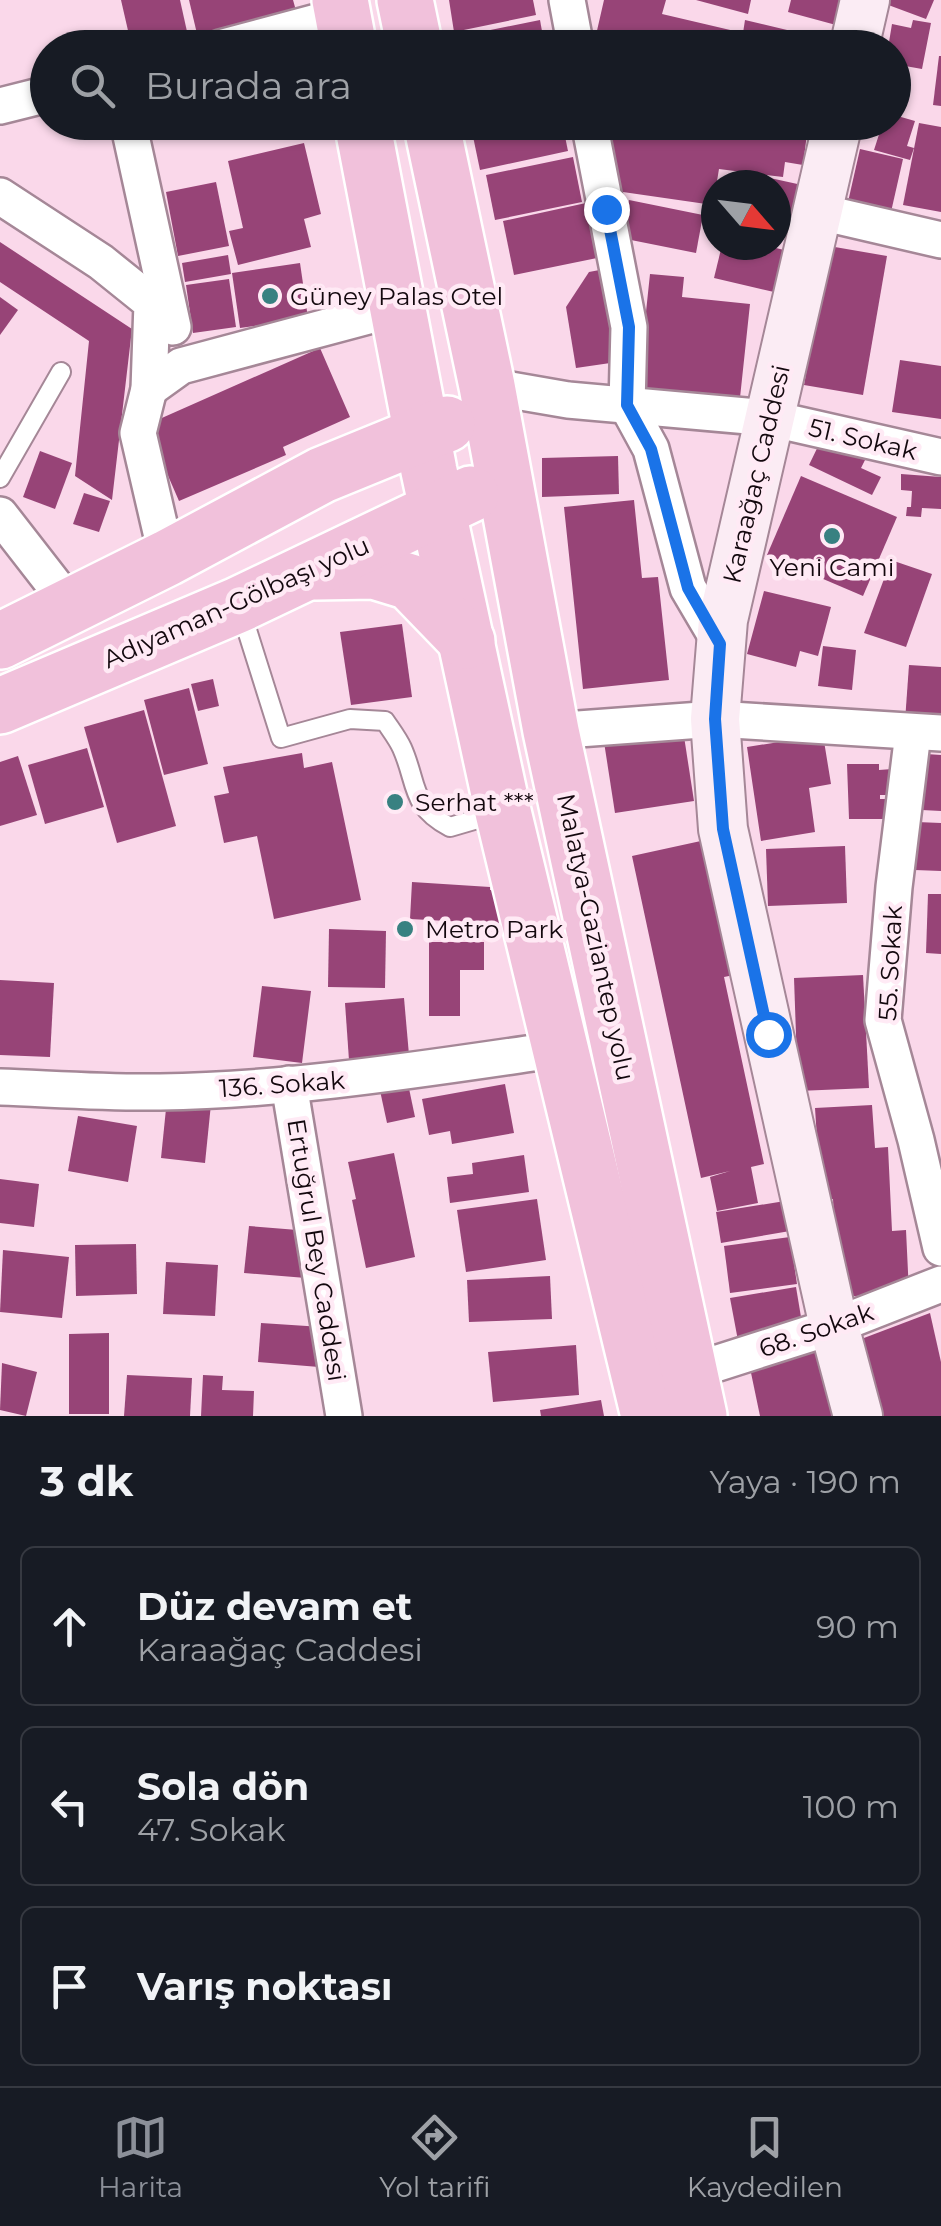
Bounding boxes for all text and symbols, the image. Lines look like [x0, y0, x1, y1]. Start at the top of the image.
search box [30, 30, 911, 140]
icon: search [65, 58, 120, 113]
text: Burada ara [145, 62, 352, 109]
north arrow [701, 170, 791, 260]
route end [584, 187, 630, 233]
place label: Güney Palas Otel [290, 281, 503, 311]
marker: Güney Palas Otel [259, 285, 281, 307]
street label: Karaağaç Caddesi [716, 362, 796, 586]
street label: 51. Sokak [806, 412, 920, 466]
marker: Yeni Cami [821, 525, 843, 547]
street label: Adıyaman-Gölbaşı yolu [98, 530, 374, 674]
place label: Yeni Cami [769, 552, 895, 582]
place label: Serhat *** [415, 787, 534, 817]
marker: Serhat *** [384, 791, 406, 813]
street label: Malatya-Gaziantep yolu [551, 791, 641, 1083]
street label: 55. Sokak [872, 905, 908, 1021]
place label: Metro Park [425, 914, 563, 944]
marker: Metro Park [394, 918, 416, 940]
route start [746, 1012, 792, 1058]
street label: 136. Sokak [218, 1065, 346, 1103]
street label: Ertuğrul Bey Caddesi [281, 1117, 353, 1383]
street label: 68. Sokak [755, 1296, 877, 1364]
text: 3 dk [40, 1455, 133, 1507]
text: Yaya · 190 m [710, 1462, 901, 1501]
text: Düz devam et [137, 1583, 412, 1630]
icon: ahead [42, 1599, 97, 1654]
text: 90 m [816, 1607, 899, 1646]
text: Karaağaç Caddesi [137, 1630, 423, 1669]
text: Sola dön [137, 1763, 309, 1810]
icon: left [42, 1779, 97, 1834]
text: 100 m [803, 1787, 899, 1826]
text: 47. Sokak [137, 1810, 285, 1849]
icon: arrive [42, 1959, 97, 2014]
text: Varış noktası [137, 1963, 392, 2010]
tab: Harita [98, 2110, 183, 2204]
tab: Yol tarifi [379, 2110, 491, 2204]
tab: Kaydedilen [687, 2110, 843, 2204]

